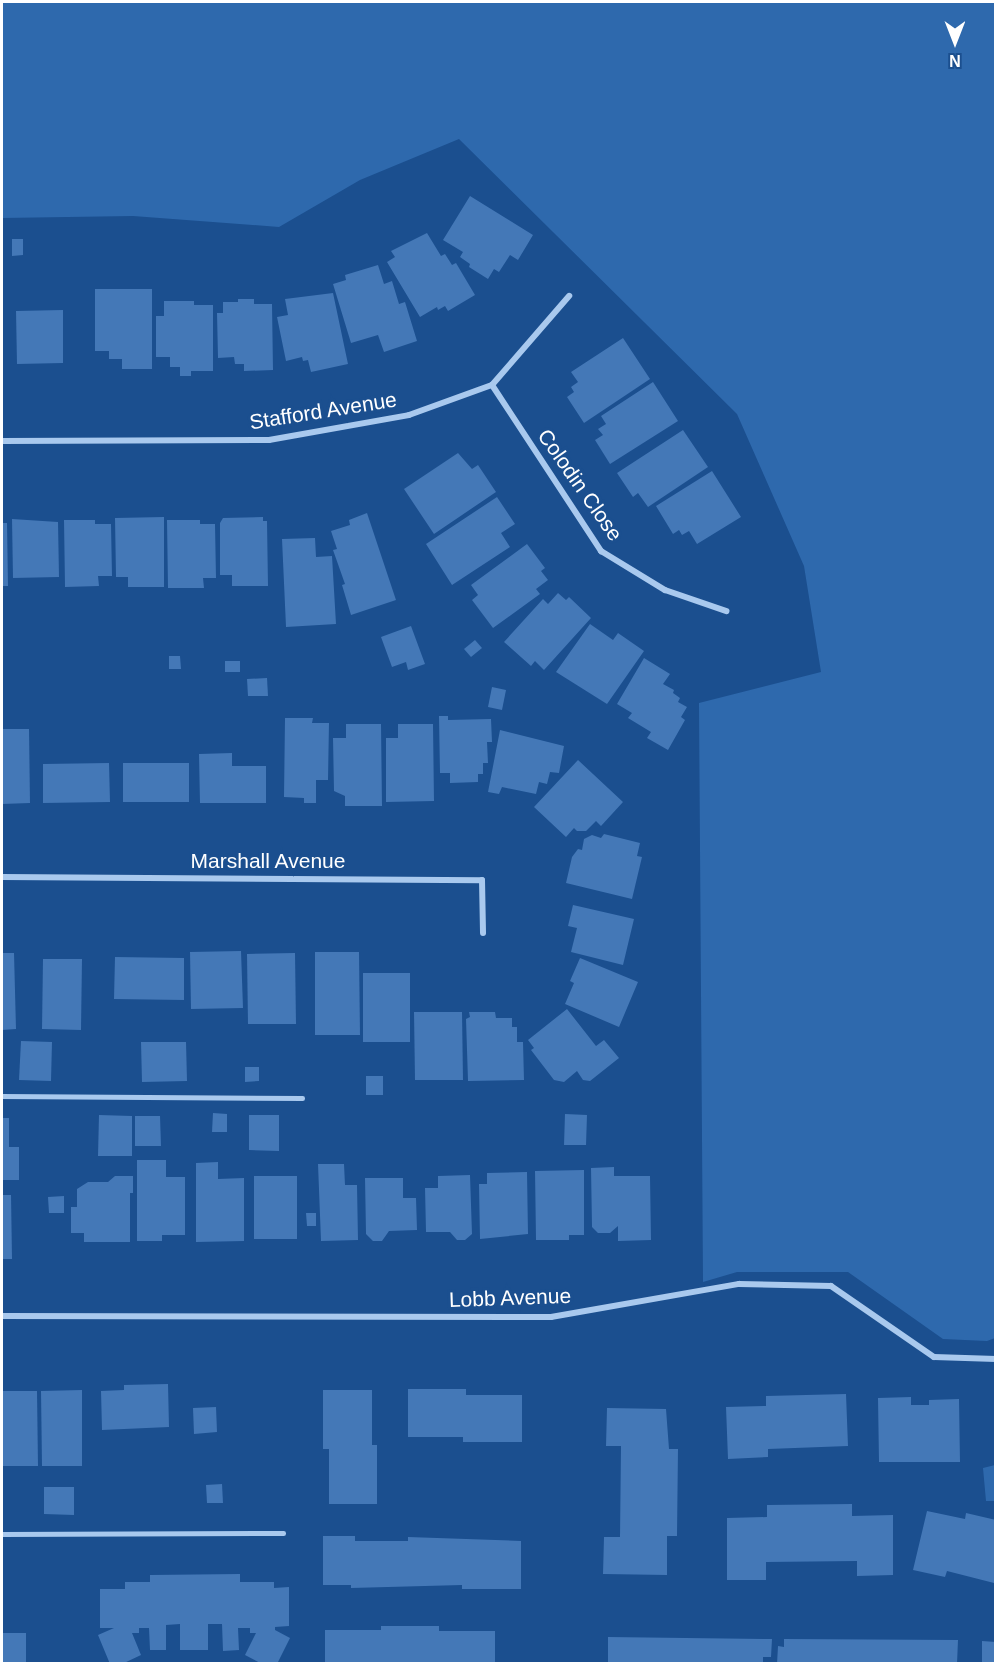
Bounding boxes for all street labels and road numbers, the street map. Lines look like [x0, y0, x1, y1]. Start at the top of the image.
street label: Stafford Avenue [247, 387, 399, 435]
street label: Colodin Close [532, 424, 628, 546]
street label: Marshall Avenue [190, 848, 346, 874]
street label: Lobb Avenue [448, 1283, 572, 1313]

